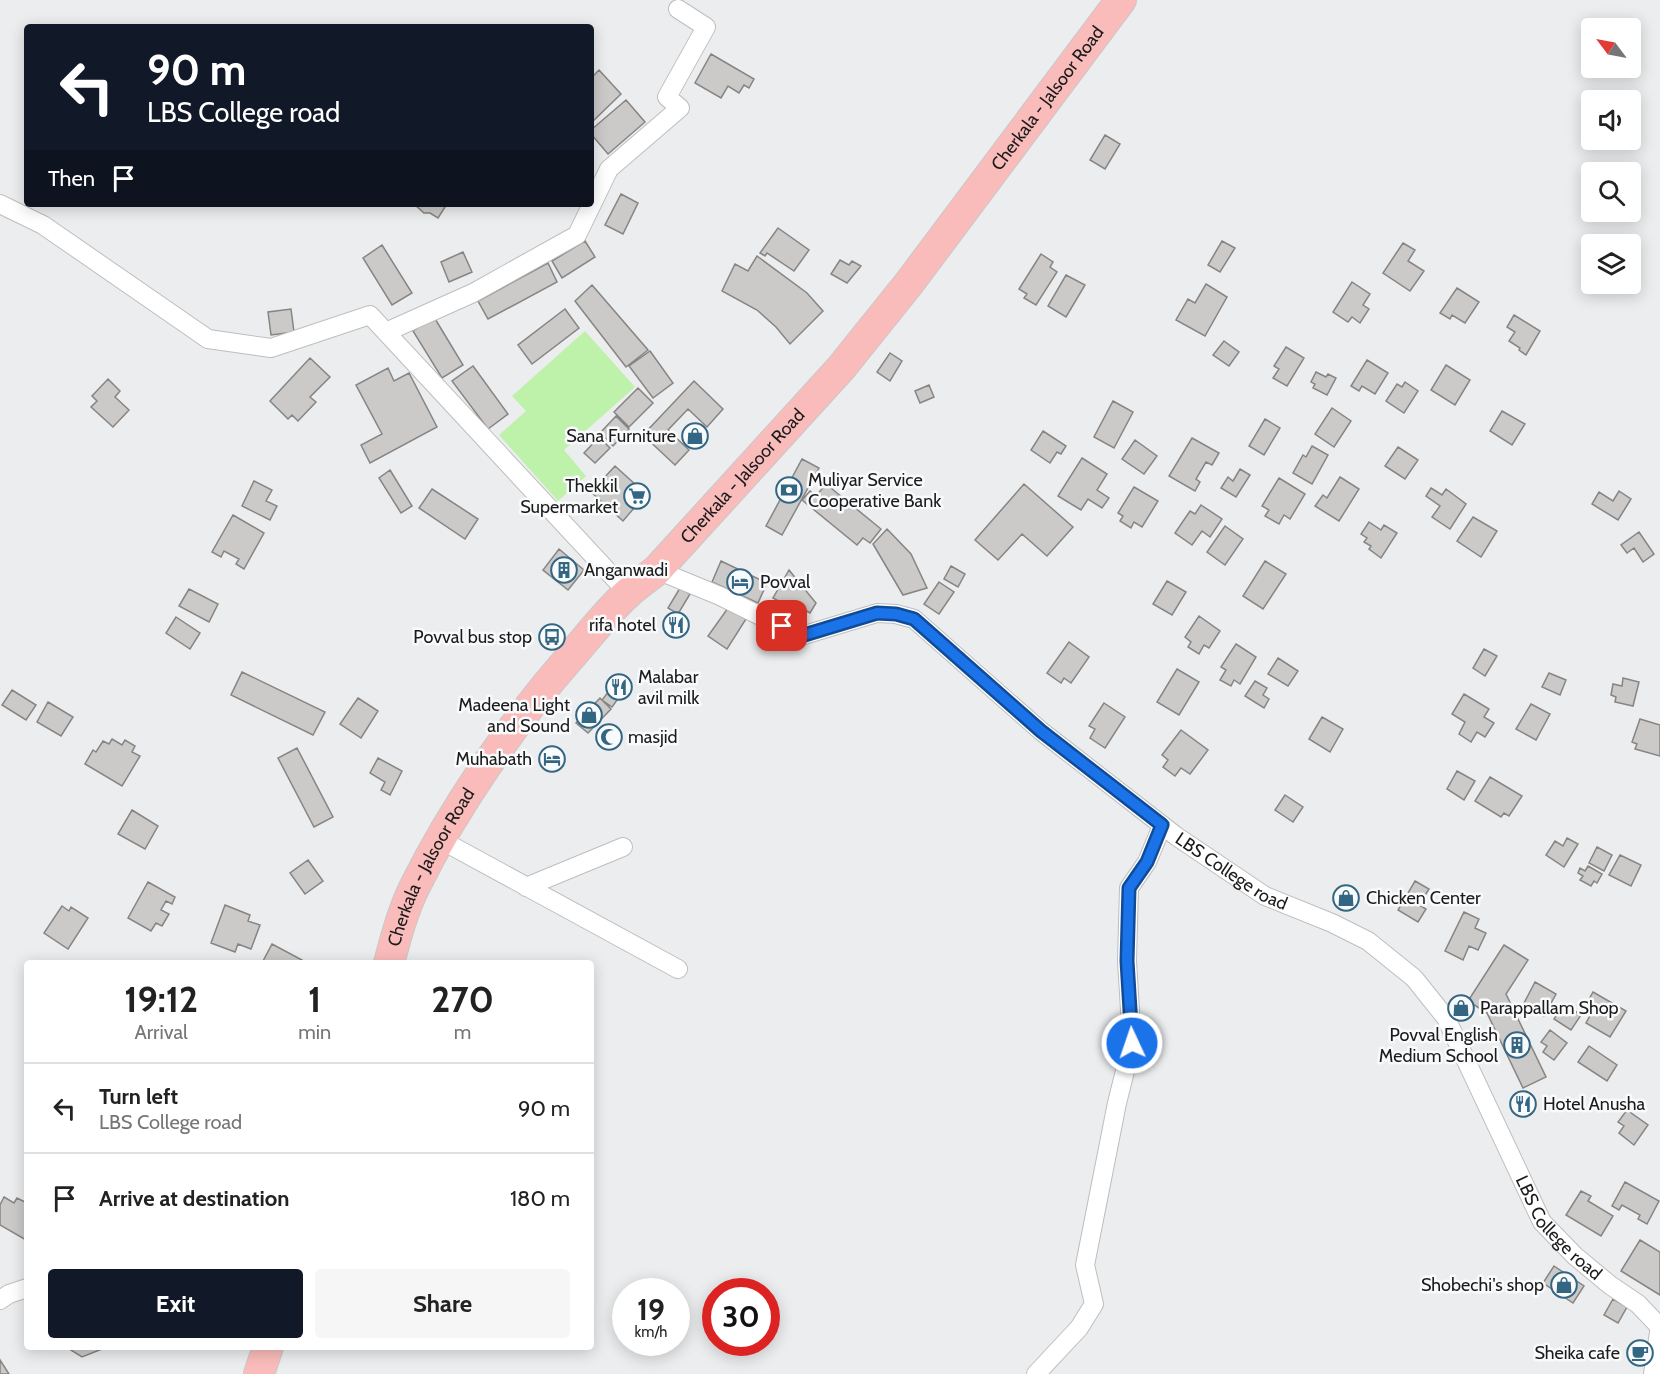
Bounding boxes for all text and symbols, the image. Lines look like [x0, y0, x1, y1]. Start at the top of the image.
north arrow [1581, 18, 1641, 78]
map controls [1581, 18, 1641, 294]
street label: Cherkala - Jalsoor Road [986, 22, 1109, 175]
text: 90 m [147, 44, 246, 96]
icon: left [48, 48, 126, 126]
button: sound [1581, 90, 1641, 150]
text: LBS College road [147, 96, 340, 129]
icon: arrive [107, 162, 140, 195]
button: search [1581, 162, 1641, 222]
text: Then [48, 165, 95, 192]
button: layers [1581, 234, 1641, 294]
street label: Cherkala - Jalsoor Road [676, 404, 809, 548]
shop icon: Sana Furniture [680, 421, 710, 451]
place label: Sana Furniture [566, 425, 676, 447]
place label: Muliyar Service Cooperative Bank [808, 469, 942, 512]
place label: Thekkil Supermarket [520, 475, 619, 518]
bank icon: Muliyar Service Cooperative Bank [774, 475, 804, 505]
supermarket icon: Thekkil Supermarket [622, 481, 652, 511]
building icon: Anganwadi [549, 555, 579, 585]
place label: Anganwadi [584, 559, 668, 581]
hotel icon: Povval [725, 567, 755, 597]
place label: Povval [760, 571, 811, 593]
pin [756, 600, 807, 651]
icon: arrive [765, 609, 798, 642]
restaurant icon: rifa hotel [661, 610, 691, 640]
place label: rifa hotel [589, 614, 657, 636]
bus stop icon: Povval bus stop [537, 622, 567, 652]
place label: Povval bus stop [413, 626, 532, 648]
place label: Malabar avil milk [638, 666, 700, 709]
restaurant icon: Malabar avil milk [604, 672, 634, 702]
place label: Madeena Light and Sound [458, 694, 570, 737]
shop icon: Madeena Light and Sound [574, 700, 604, 730]
mosque icon: masjid [594, 722, 624, 752]
place label: masjid [628, 726, 678, 748]
hotel icon: Muhabath [537, 744, 567, 774]
place label: Muhabath [455, 748, 532, 770]
street label: Cherkala - Jalsoor Road [383, 784, 479, 949]
street label: LBS College road [1171, 828, 1291, 915]
shop icon: Chicken Center [1331, 883, 1361, 913]
place label: Chicken Center [1366, 887, 1481, 909]
text: 19:12 [124, 977, 198, 1021]
text: 1 [308, 977, 321, 1021]
text: 270 [431, 977, 494, 1021]
shop icon: Parappallam Shop [1446, 993, 1476, 1023]
place label: Parappallam Shop [1480, 997, 1619, 1019]
position arrow [1100, 1011, 1164, 1075]
text: Arrival [134, 1020, 188, 1044]
text: min [298, 1020, 331, 1044]
text: m [454, 1020, 471, 1044]
place label: Povval English Medium School [1379, 1024, 1499, 1067]
building icon: Povval English Medium School [1502, 1030, 1532, 1060]
text: Turn left [99, 1083, 178, 1110]
restaurant icon: Hotel Anusha [1508, 1089, 1538, 1119]
icon: left [48, 1092, 81, 1125]
place label: Hotel Anusha [1543, 1093, 1646, 1115]
text: 90 m [518, 1095, 570, 1122]
text: LBS College road [99, 1110, 242, 1134]
street label: LBS College road [1511, 1172, 1606, 1285]
icon: arrive [48, 1182, 81, 1215]
text: Arrive at destination [99, 1185, 289, 1212]
text: 180 m [510, 1185, 570, 1212]
button: Exit [48, 1269, 303, 1338]
button: Share [315, 1269, 570, 1338]
shop icon: Shobechi's shop [1549, 1270, 1579, 1300]
place label: Shobechi's shop [1421, 1274, 1544, 1296]
speed limit sign: 30 [702, 1278, 780, 1356]
text: 19 [637, 1291, 665, 1328]
text: km/h [635, 1323, 667, 1341]
cafe icon: Sheika cafe [1625, 1338, 1655, 1368]
place label: Sheika cafe [1534, 1342, 1620, 1364]

